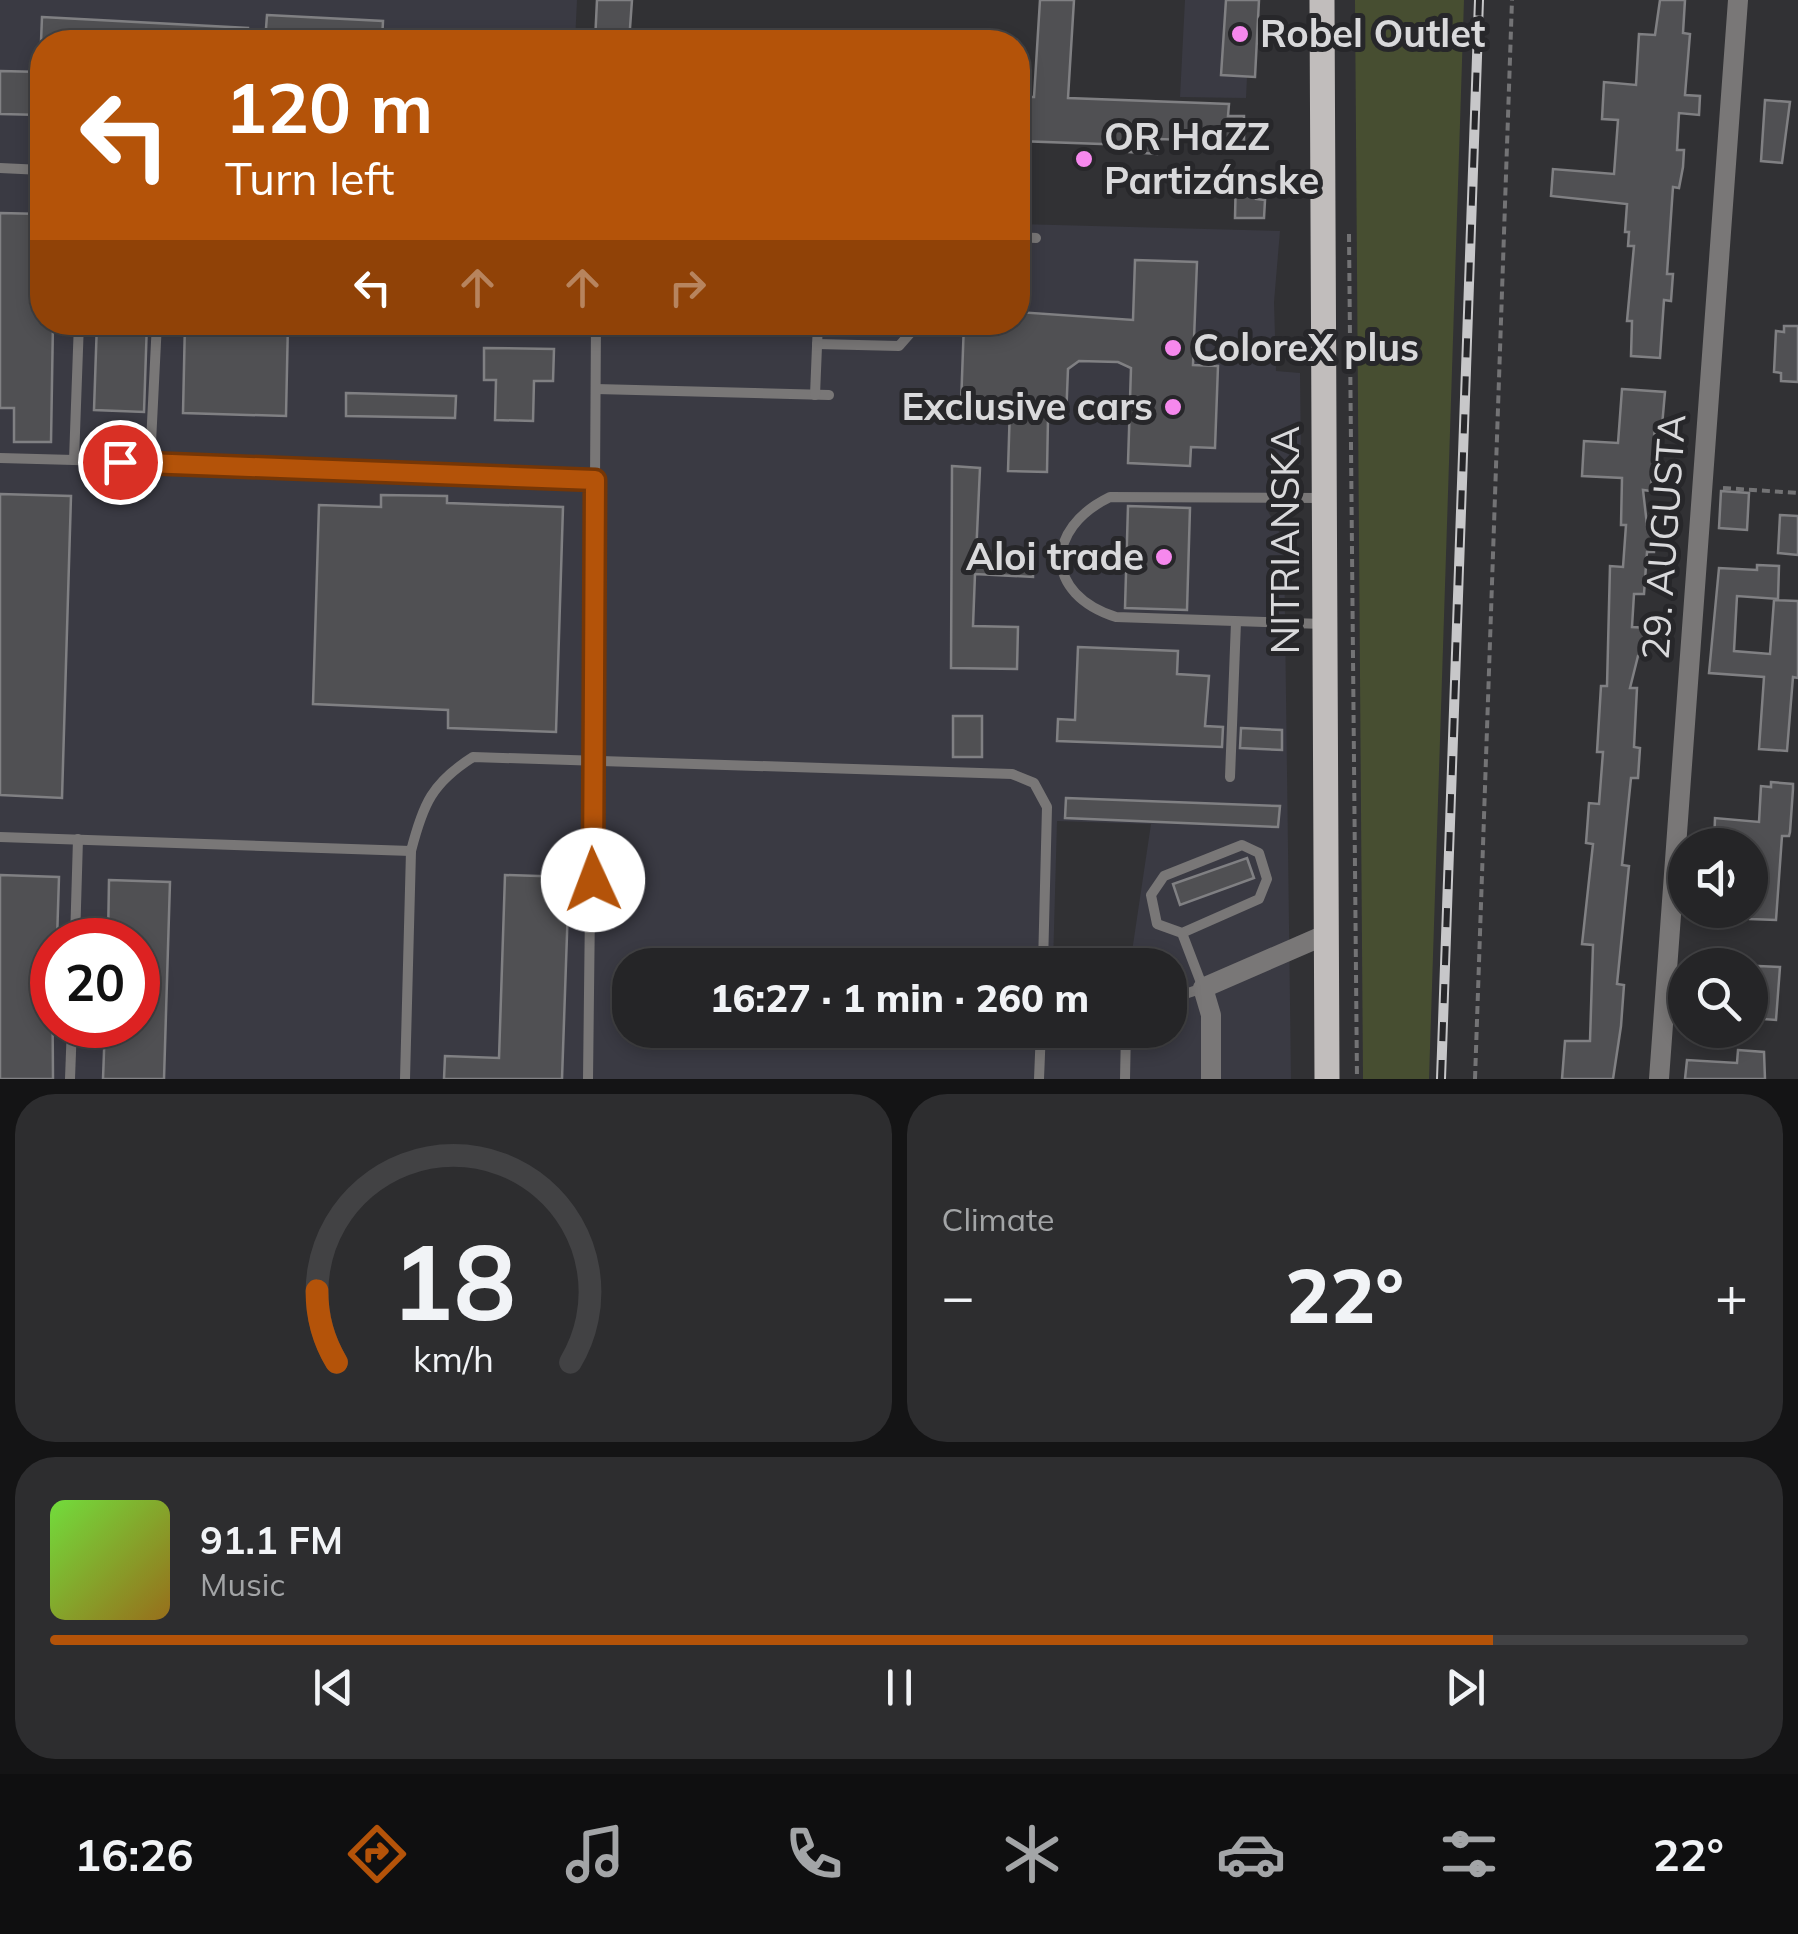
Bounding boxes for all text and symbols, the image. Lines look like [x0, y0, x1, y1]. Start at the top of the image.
place label: Robel Outlet [1260, 9, 1485, 57]
marker: Robel Outlet [1229, 23, 1251, 45]
text: 120 m [225, 63, 433, 151]
icon: left [60, 70, 190, 200]
place label: OR HaZZ Partizánske [1104, 112, 1319, 204]
marker: OR HaZZ Partizánske [1073, 148, 1095, 170]
text: Turn left [225, 150, 394, 206]
icon: left [345, 260, 400, 315]
icon: ahead [450, 260, 505, 315]
icon: ahead [555, 260, 610, 315]
icon: right [660, 260, 715, 315]
place label: ColoreX plus [1193, 323, 1419, 371]
marker: ColoreX plus [1162, 337, 1184, 359]
place label: Exclusive cars [901, 382, 1153, 430]
marker: Exclusive cars [1162, 396, 1184, 418]
street label: 29. AUGUSTA [1630, 412, 1696, 661]
pin [78, 420, 163, 505]
street label: NITRIANSKA [1261, 426, 1309, 654]
icon: arrive [93, 435, 148, 490]
place label: Aloi trade [966, 532, 1144, 580]
marker: Aloi trade [1153, 546, 1175, 568]
position arrow [541, 828, 645, 932]
map controls [1668, 828, 1768, 1048]
button: sound [1668, 828, 1768, 928]
speed limit sign: 20 [30, 918, 160, 1048]
button: search [1668, 948, 1768, 1048]
text: 16:27 · 1 min · 260 m [710, 974, 1089, 1022]
text: Climate [942, 1199, 1054, 1239]
text: 18 [391, 1215, 516, 1346]
text: 22° [1285, 1248, 1404, 1342]
text: − [942, 1261, 975, 1330]
text: + [1715, 1261, 1748, 1330]
text: km/h [413, 1336, 494, 1381]
text: 91.1 FM [200, 1516, 343, 1564]
text: Music [200, 1564, 285, 1604]
icon: previous [306, 1660, 361, 1715]
icon: pause [872, 1660, 927, 1715]
icon: next [1438, 1660, 1493, 1715]
icon: directions [342, 1819, 412, 1889]
icon: music [560, 1819, 630, 1889]
icon: phone [779, 1819, 849, 1889]
icon: climate [997, 1819, 1067, 1889]
icon: car [1216, 1819, 1286, 1889]
icon: filters [1434, 1819, 1504, 1889]
text: 16:26 [74, 1826, 193, 1882]
text: 22° [1653, 1826, 1724, 1882]

